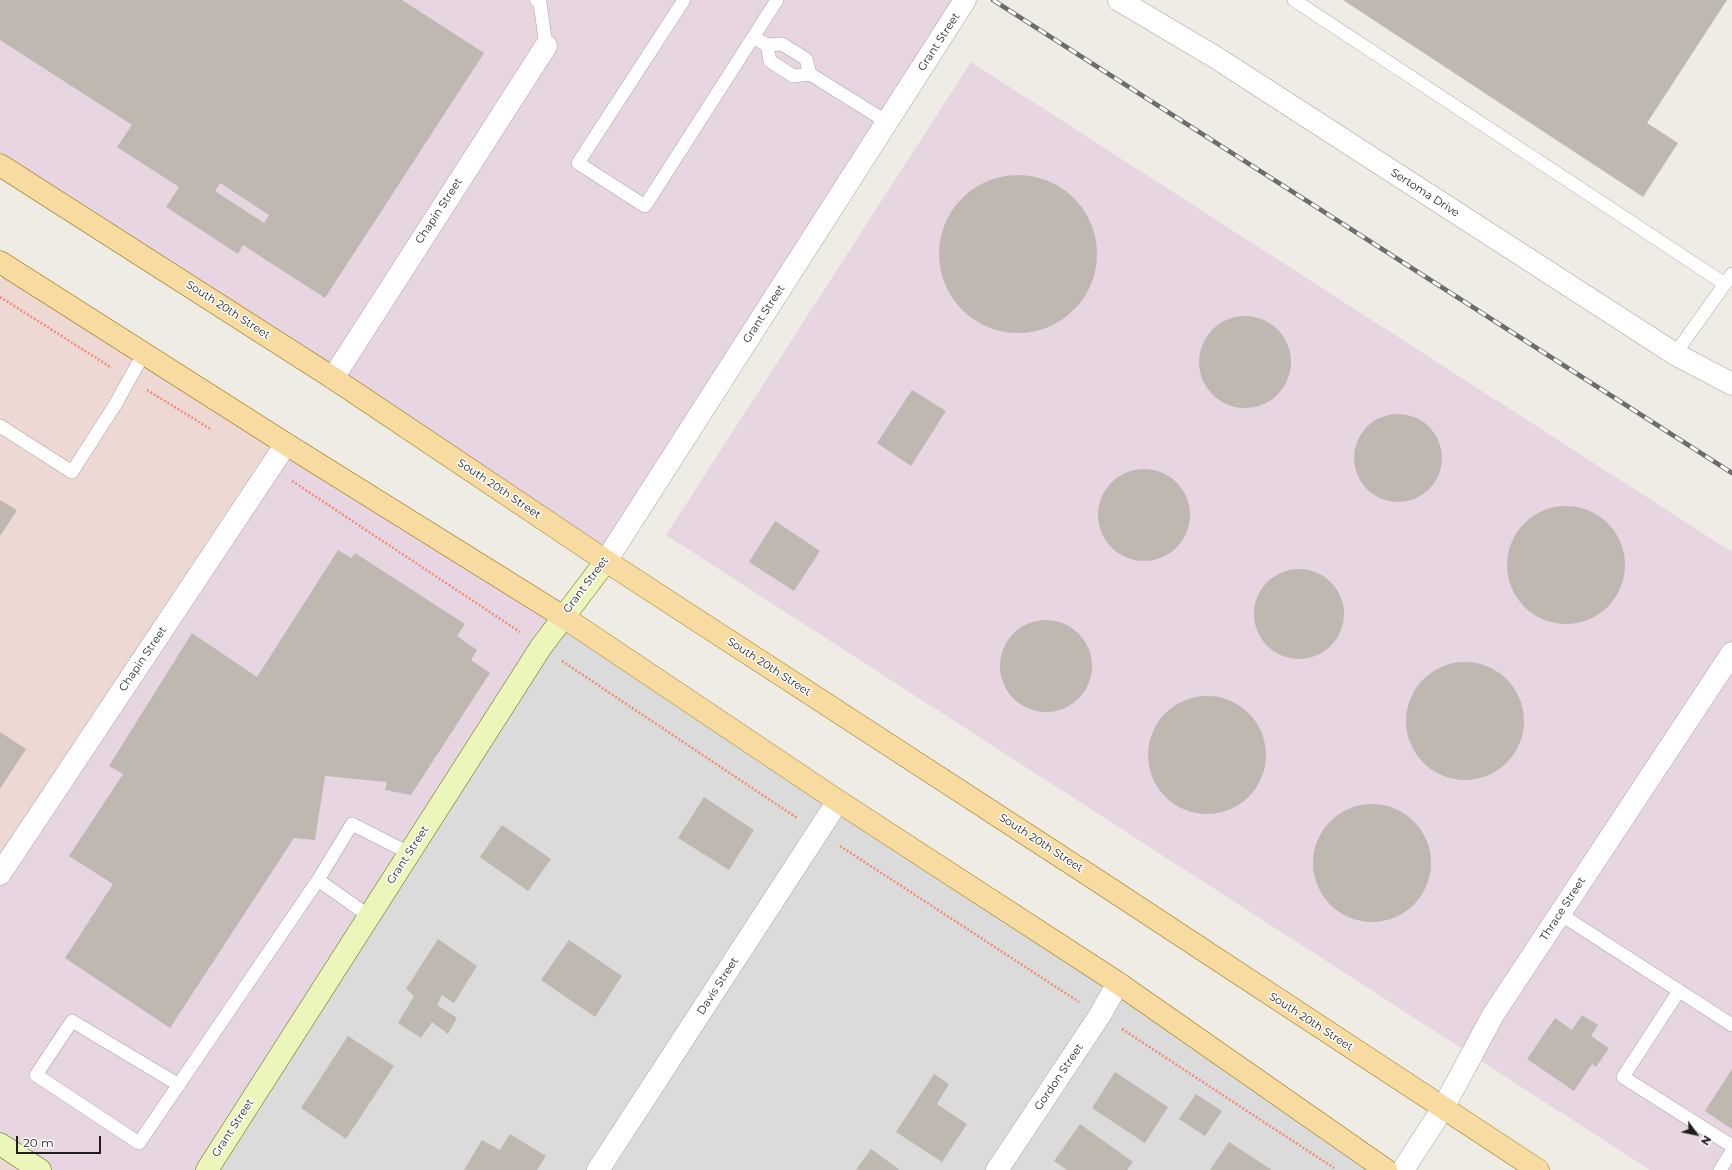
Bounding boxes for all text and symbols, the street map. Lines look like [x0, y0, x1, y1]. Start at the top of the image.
street label: Grant Street [915, 10, 963, 74]
street label: Sertoma Drive [1388, 166, 1462, 220]
street label: Chapin Street [413, 176, 465, 246]
street label: South 20th Street [184, 278, 272, 342]
street label: Grant Street [740, 282, 788, 346]
street label: South 20th Street [455, 456, 543, 522]
street label: Grant Street [561, 554, 611, 616]
street label: Chapin Street [116, 624, 170, 694]
street label: South 20th Street [725, 635, 813, 699]
street label: South 20th Street [997, 811, 1085, 875]
street label: Grant Street [384, 823, 432, 887]
street label: Thrace Street [1538, 875, 1588, 943]
street label: Davis Street [695, 955, 741, 1017]
street label: South 20th Street [1267, 990, 1355, 1054]
street label: Gordon Street [1032, 1041, 1086, 1113]
street label: Grant Street [209, 1096, 257, 1160]
north arrow [1676, 1114, 1716, 1154]
scale bar [18, 1128, 103, 1154]
text: N [1698, 1133, 1714, 1148]
text: 20 m [23, 1135, 54, 1150]

